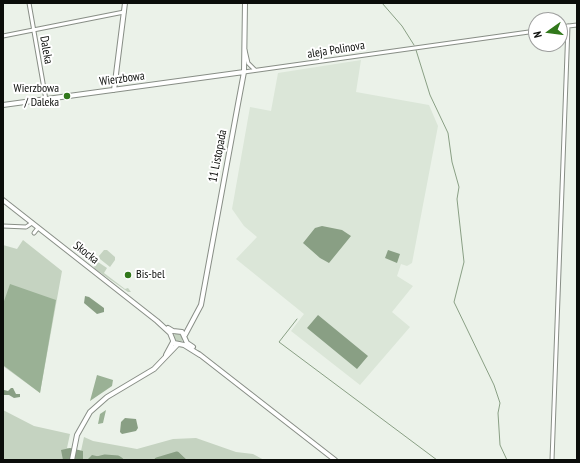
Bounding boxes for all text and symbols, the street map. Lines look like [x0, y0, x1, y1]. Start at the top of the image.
north arrow [528, 12, 568, 52]
text: N [530, 30, 545, 39]
street label: Daleka [36, 35, 56, 65]
street label: aleja Polinova [306, 38, 366, 62]
street label: Wierzbowa [99, 69, 145, 89]
place label: Wierzbowa / Daleka [14, 82, 59, 110]
marker: Wierzbowa / Daleka [62, 91, 72, 101]
street label: 11 Listopada [206, 128, 230, 184]
street label: Skocka [70, 239, 102, 267]
place label: Bis-bel [136, 268, 165, 282]
marker: Bis-bel [123, 270, 133, 280]

